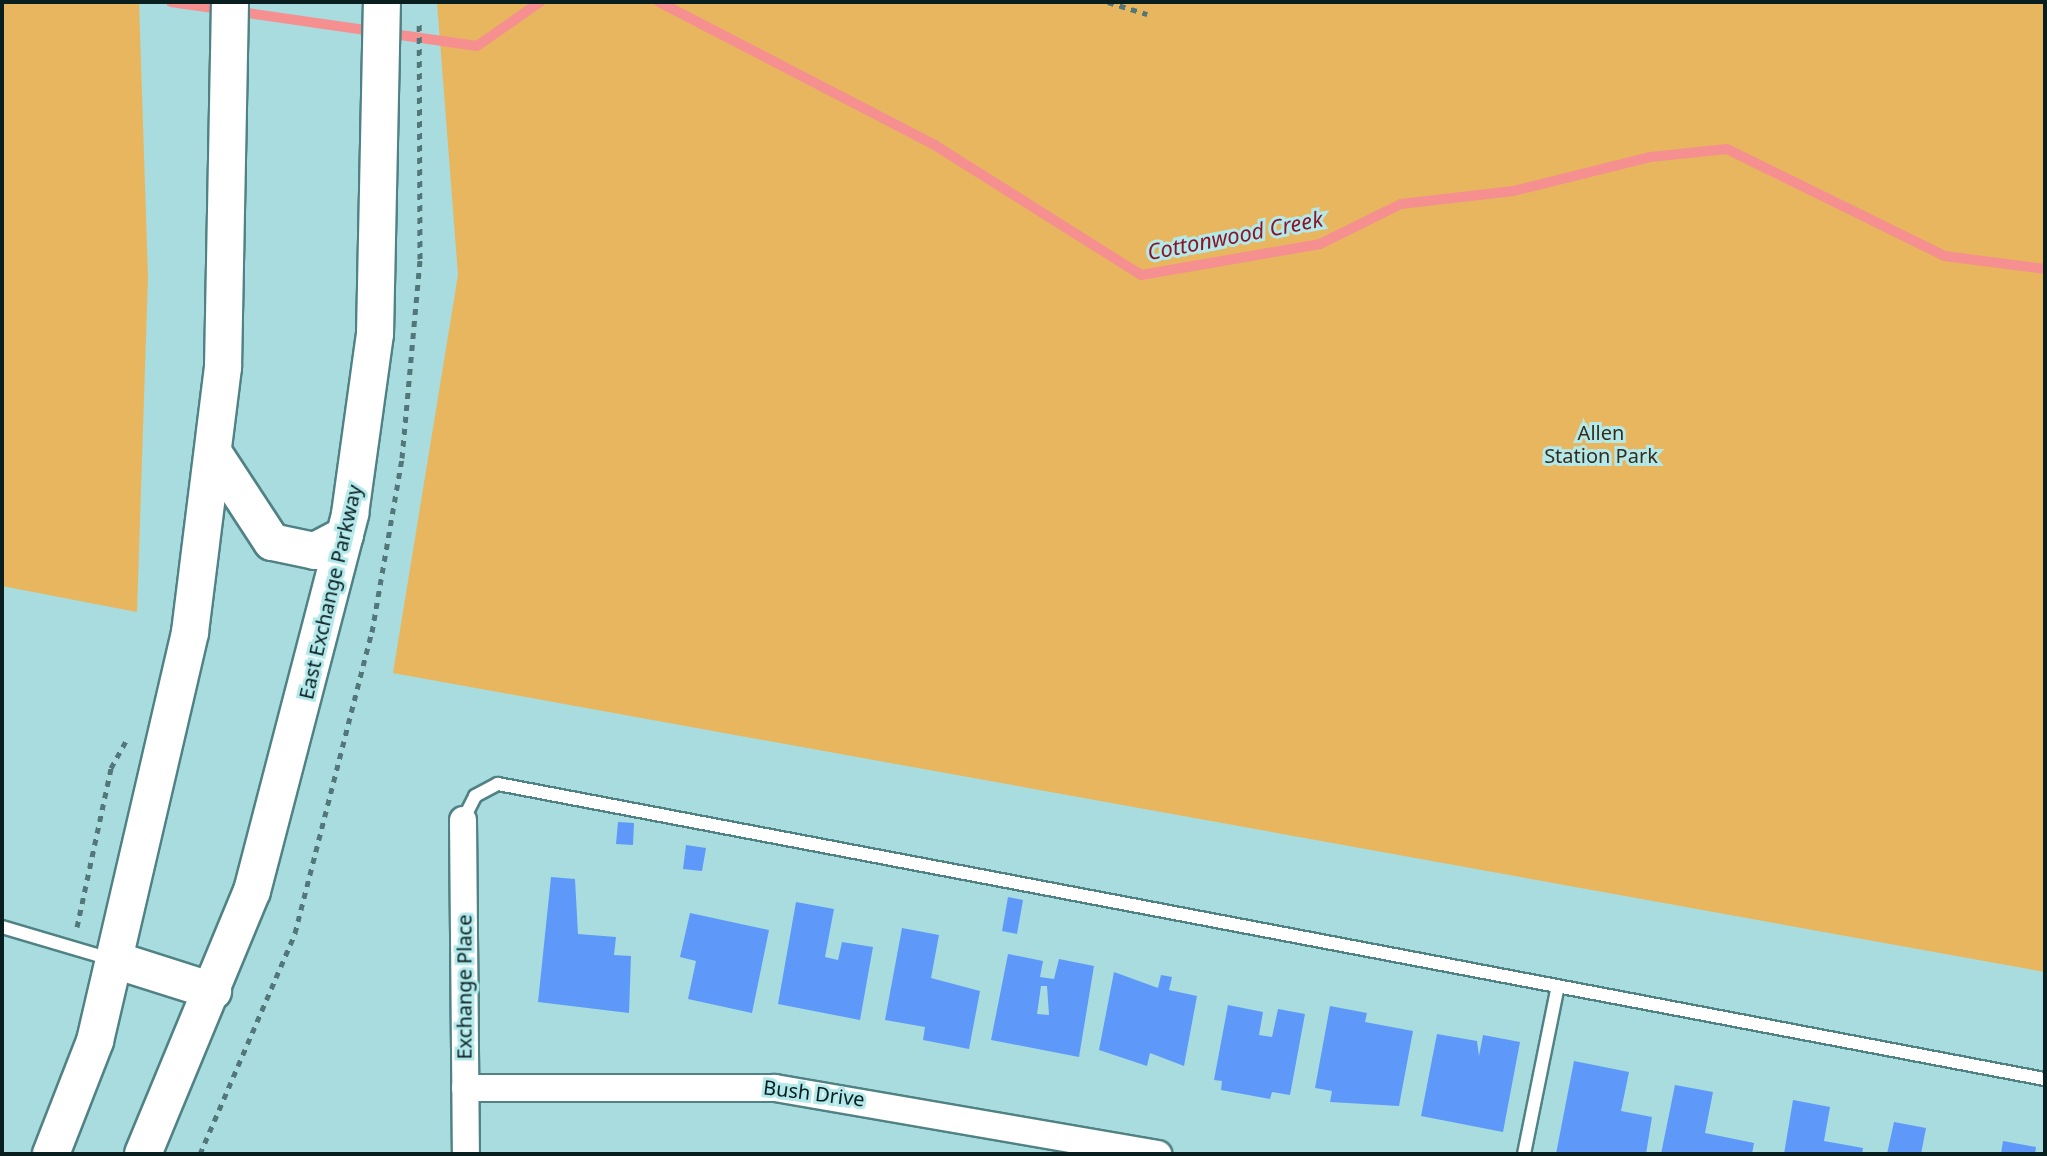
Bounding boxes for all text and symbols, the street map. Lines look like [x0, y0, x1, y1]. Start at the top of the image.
water label: Cottonwood Creek [1145, 205, 1325, 265]
park label: Allen Station Park [1544, 420, 1658, 467]
street label: East Exchange Parkway [294, 482, 366, 702]
street label: Exchange Place [452, 915, 476, 1059]
street label: Bush Drive [762, 1075, 866, 1111]

